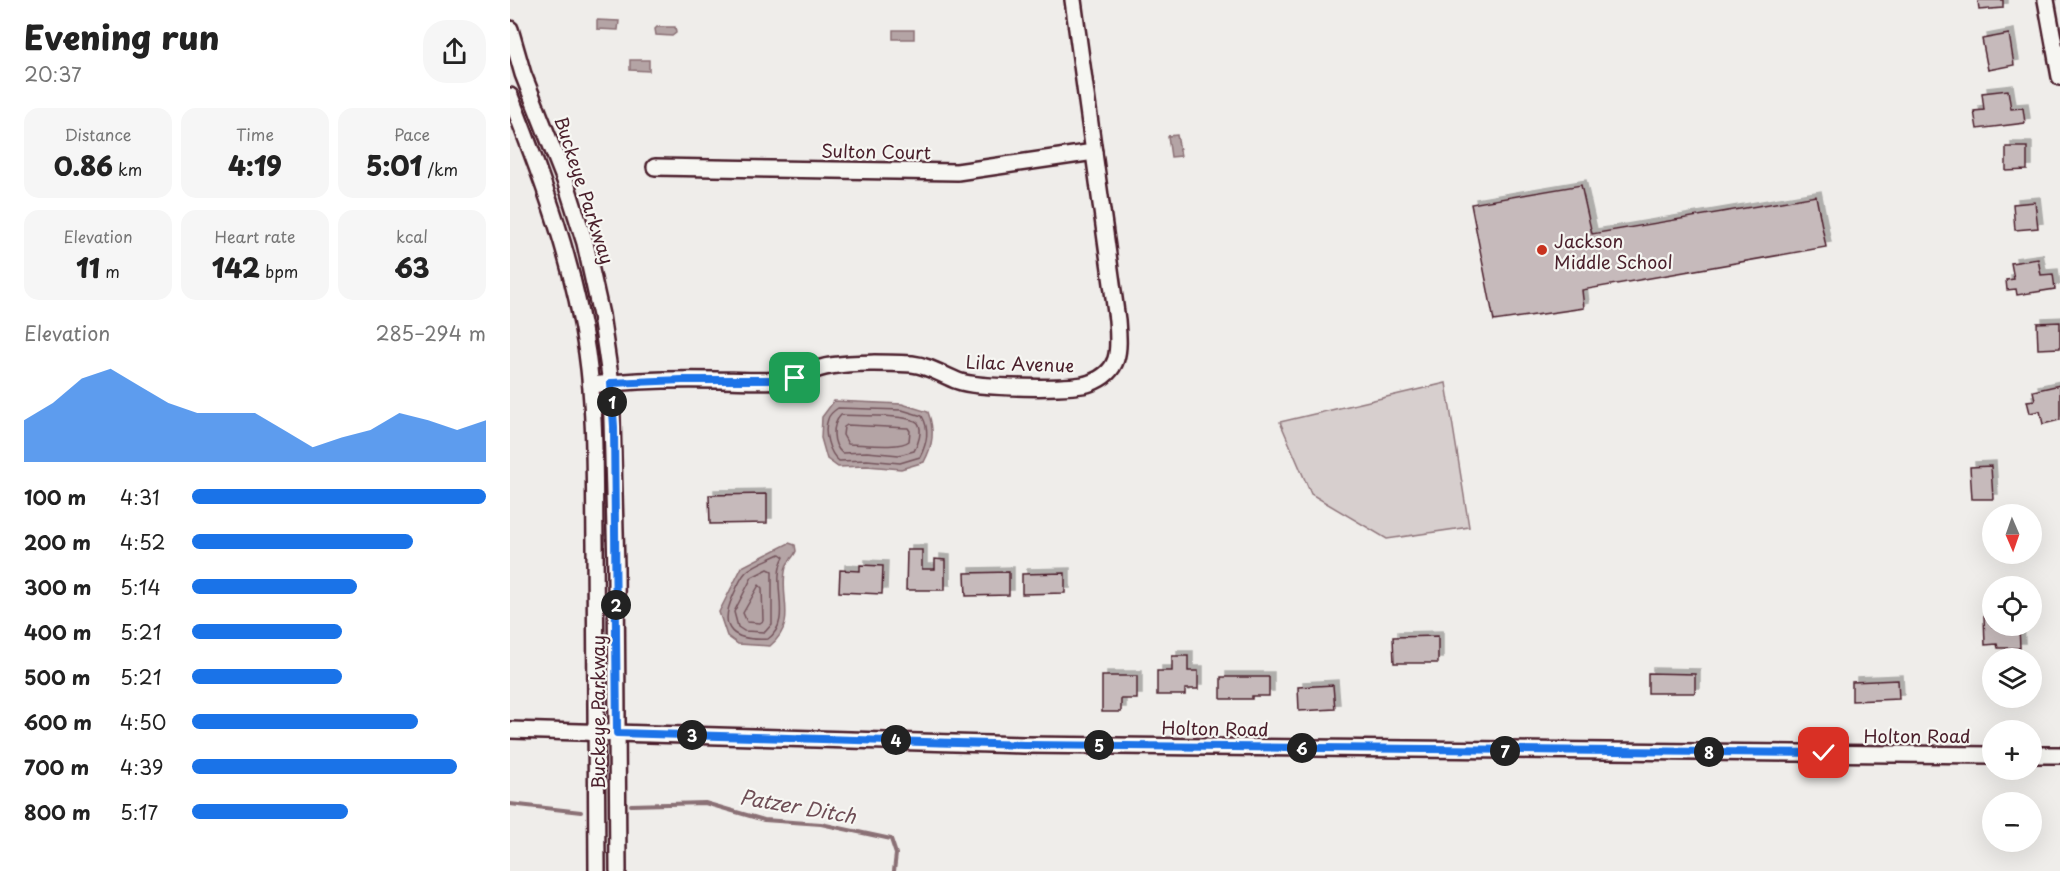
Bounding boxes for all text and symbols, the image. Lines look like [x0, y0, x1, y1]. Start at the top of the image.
text: Evening run [24, 11, 219, 61]
button: share [423, 20, 486, 83]
text: 20:37 [24, 59, 82, 89]
street label: Buckeye Parkway [548, 113, 622, 267]
text: Distance [64, 122, 132, 146]
text: Time [236, 122, 274, 146]
text: Pace [394, 122, 430, 146]
street label: Sulton Court [821, 137, 931, 165]
text: 0.86 [54, 146, 113, 185]
text: 4:19 [228, 146, 282, 185]
text: 5:01 [366, 146, 422, 185]
text: km [113, 157, 142, 181]
text: /km [422, 157, 458, 181]
text: Elevation [63, 224, 133, 248]
text: Heart rate [215, 224, 295, 248]
text: kcal [396, 224, 428, 248]
place label: Jackson Middle School [1554, 227, 1673, 275]
marker: Jackson Middle School [1535, 243, 1549, 257]
text: 11 [76, 248, 100, 287]
text: 142 [212, 248, 260, 287]
text: 63 [394, 248, 430, 287]
text: m [100, 259, 120, 283]
text: bpm [260, 259, 298, 283]
text: Elevation [24, 318, 110, 348]
text: 285–294 m [375, 318, 486, 348]
street label: Lilac Avenue [965, 348, 1075, 378]
pin [769, 352, 820, 403]
icon: arrive [778, 361, 811, 394]
pin: 1 [597, 387, 627, 417]
text: 1 [608, 390, 616, 414]
text: 100 m [24, 482, 86, 512]
text: 4:31 [120, 482, 160, 512]
north arrow [1982, 504, 2042, 564]
map controls [1982, 504, 2042, 852]
text: 200 m [24, 527, 91, 557]
text: 4:52 [120, 527, 165, 557]
text: 300 m [24, 572, 92, 602]
text: 5:14 [120, 572, 161, 602]
button: locate [1982, 576, 2042, 636]
pin: 2 [601, 590, 631, 620]
text: 2 [610, 593, 622, 617]
text: 400 m [24, 617, 92, 647]
text: 5:21 [120, 617, 162, 647]
street label: Buckeye Parkway [584, 635, 611, 789]
button: layers [1982, 648, 2042, 708]
text: 500 m [24, 662, 91, 692]
text: 5:21 [120, 662, 162, 692]
text: 600 m [24, 707, 92, 737]
text: 4:50 [120, 707, 166, 737]
street label: Holton Road [1161, 714, 1269, 742]
pin: 3 [677, 720, 707, 750]
button: + [1982, 720, 2042, 780]
street label: Holton Road [1863, 722, 1971, 749]
text: 3 [687, 723, 697, 747]
pin: 4 [881, 725, 911, 755]
pin [1798, 727, 1849, 778]
text: 4 [891, 728, 901, 752]
pin: 5 [1084, 730, 1114, 760]
text: 5 [1094, 733, 1104, 757]
pin: 6 [1287, 733, 1317, 763]
text: 6 [1296, 736, 1308, 760]
pin: 7 [1490, 736, 1520, 766]
icon: check [1807, 736, 1840, 769]
pin: 8 [1694, 737, 1724, 767]
text: 7 [1500, 739, 1510, 763]
text: 8 [1704, 740, 1714, 764]
text: 700 m [24, 752, 89, 782]
text: 4:39 [120, 752, 163, 782]
water label: Patzer Ditch [738, 781, 858, 831]
button: − [1982, 792, 2042, 852]
text: 800 m [24, 797, 91, 827]
text: 5:17 [120, 797, 158, 827]

